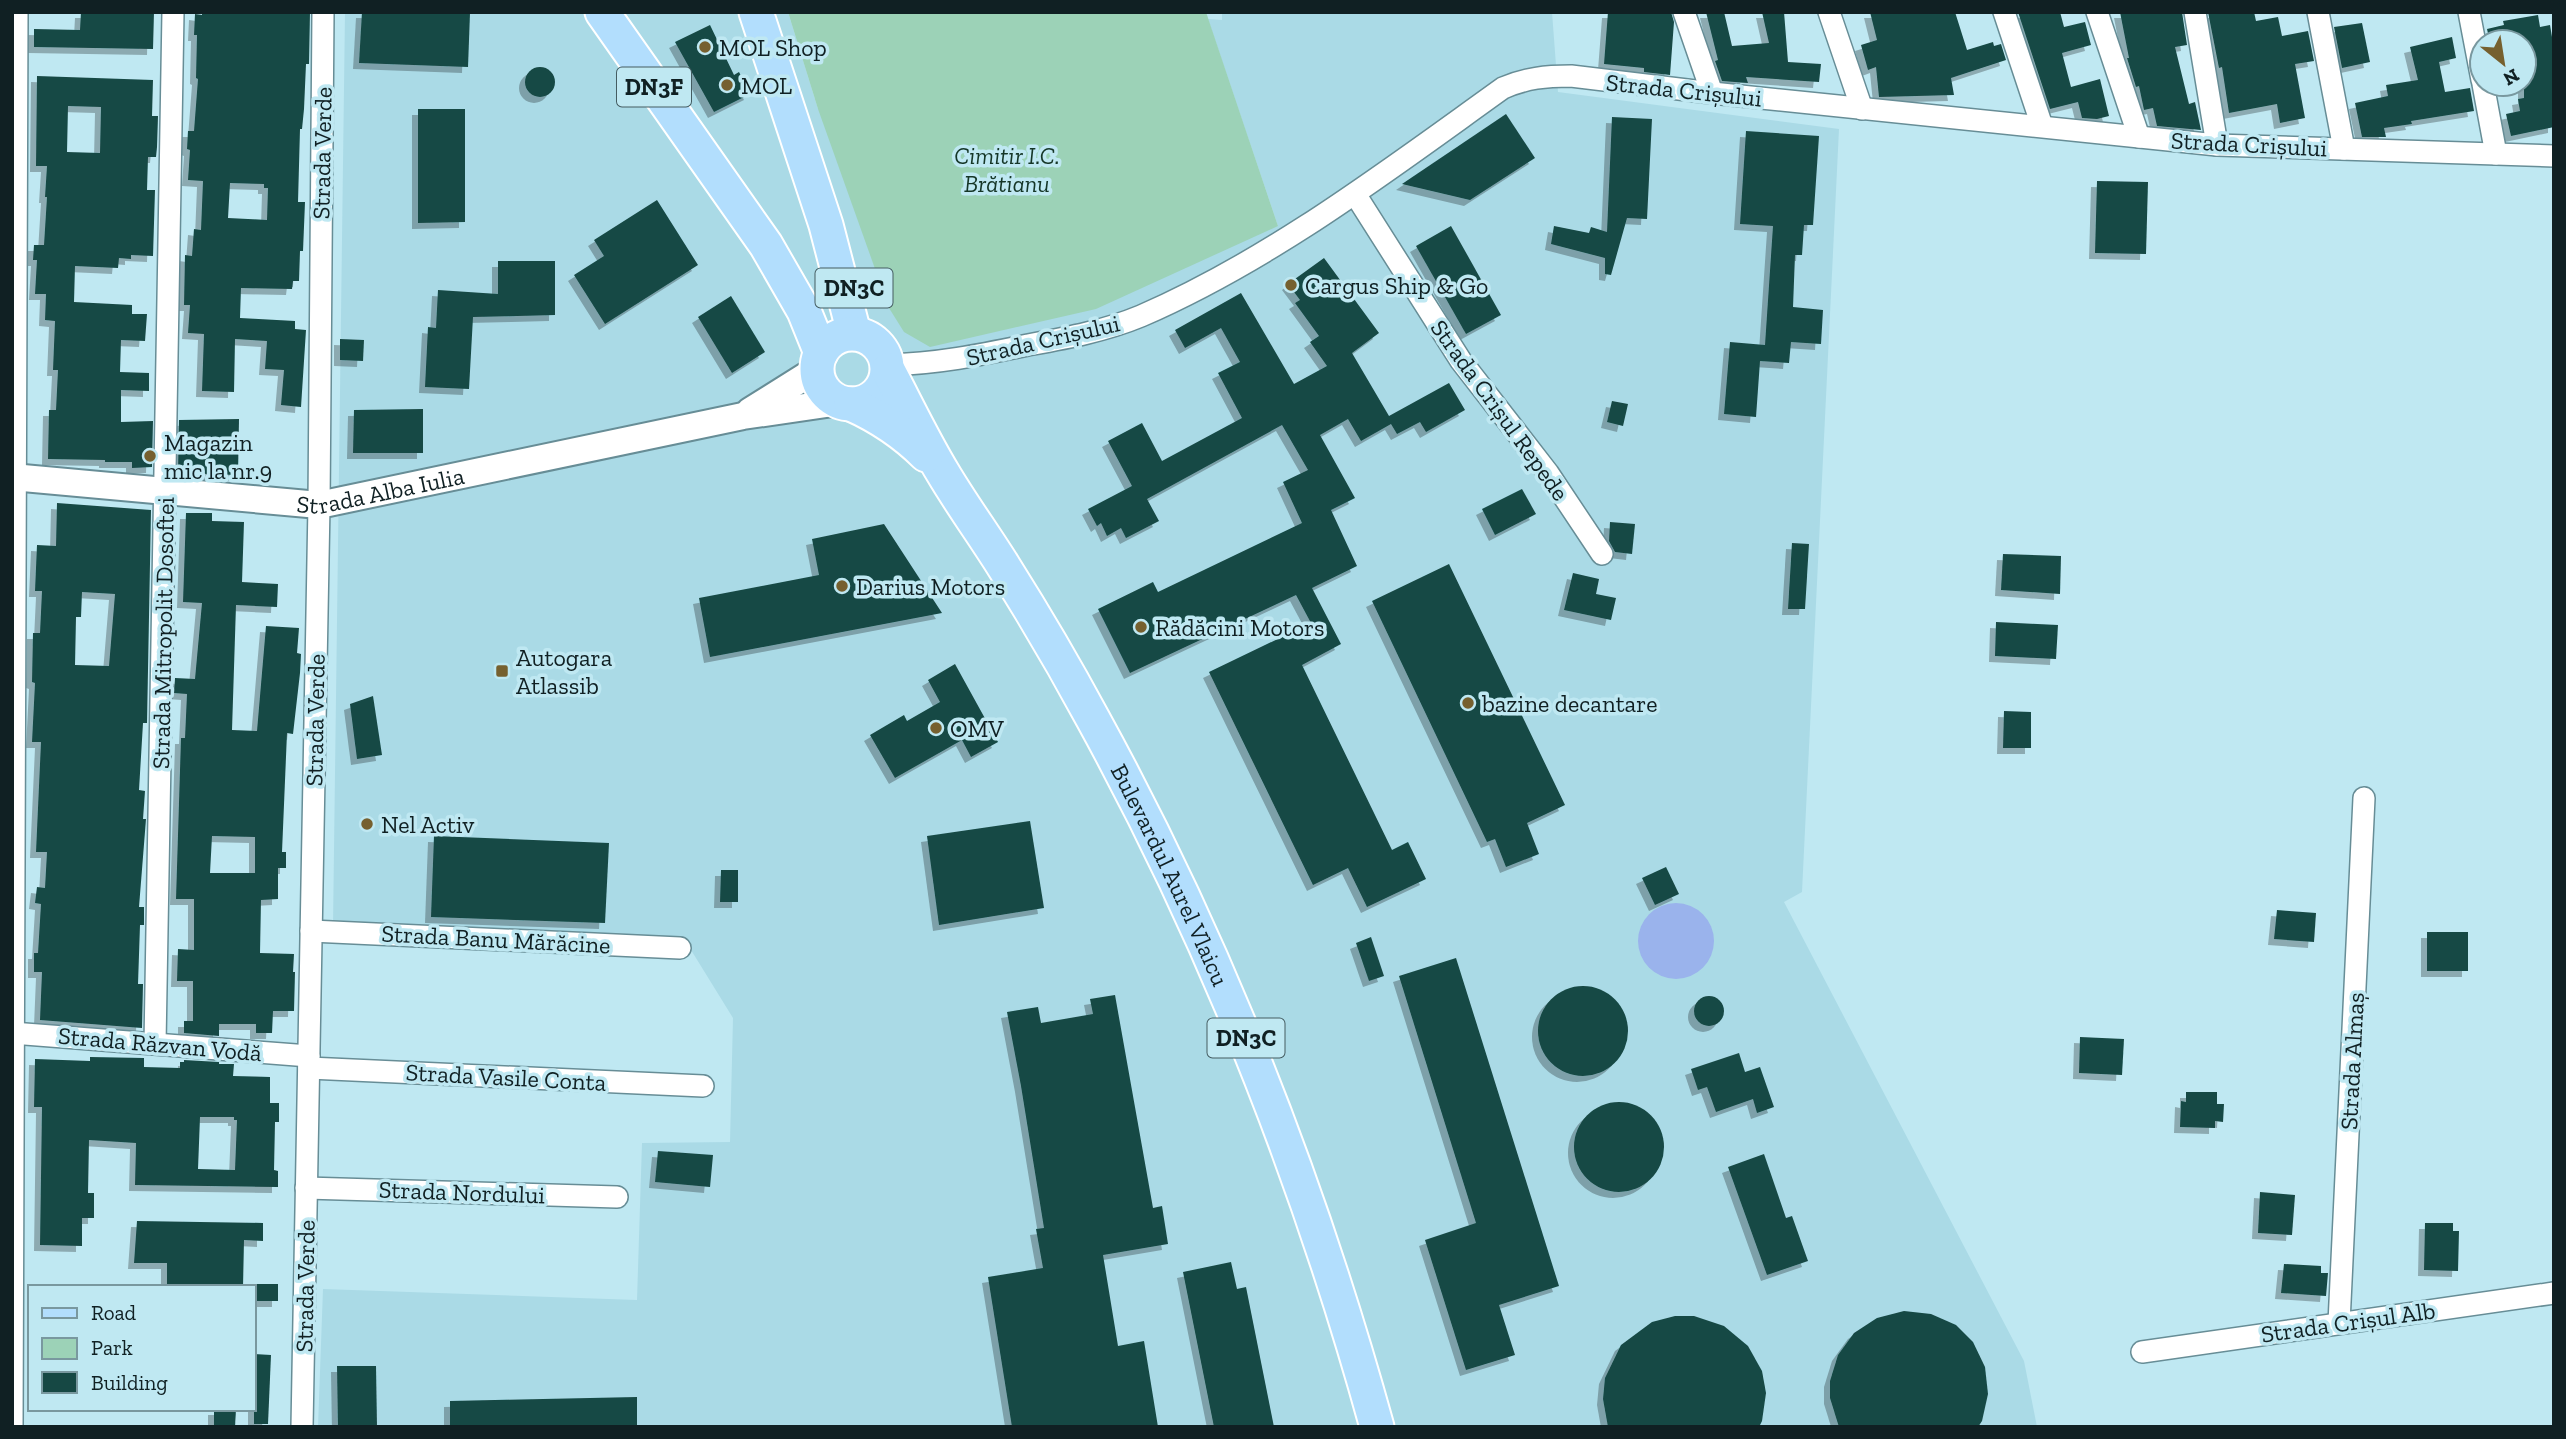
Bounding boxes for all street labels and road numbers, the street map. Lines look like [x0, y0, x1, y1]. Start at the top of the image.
street label: Strada Crișului [1605, 67, 1764, 113]
road number: DN3F [617, 68, 691, 106]
street label: Strada Verde [306, 86, 338, 220]
street label: Strada Crișului [2170, 125, 2328, 163]
road number: DN3C [816, 268, 892, 308]
street label: Strada Crișului [964, 308, 1123, 372]
street label: Strada Crișul Repede [1425, 314, 1575, 506]
street label: Strada Alba Iulia [295, 460, 467, 519]
street label: Strada Mitropolit Dosoftei [146, 496, 180, 769]
street label: Strada Verde [299, 653, 331, 787]
street label: Bulevardul Aurel Vlaicu [1105, 759, 1236, 991]
street label: Strada Banu Mărăcine [381, 919, 611, 959]
street label: Strada Almaș [2334, 992, 2370, 1130]
road number: DN3C [1208, 1018, 1284, 1058]
street label: Strada Răzvan Vodă [57, 1021, 263, 1067]
street label: Strada Vasile Conta [405, 1057, 607, 1097]
street label: Strada Nordului [378, 1175, 546, 1209]
street label: Strada Verde [289, 1219, 321, 1353]
street label: Strada Crișul Alb [2259, 1295, 2437, 1349]

